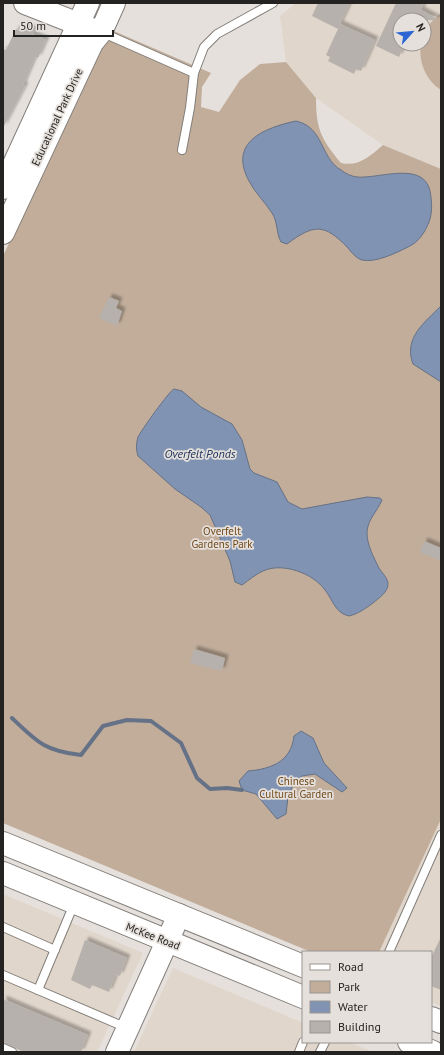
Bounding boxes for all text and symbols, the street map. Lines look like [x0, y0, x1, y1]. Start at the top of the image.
scale bar [14, 12, 113, 38]
north arrow [392, 12, 432, 52]
text: 50 m [20, 18, 46, 33]
text: N [413, 21, 429, 34]
street label: Educational Park Drive [28, 66, 86, 168]
water label: Overfelt Ponds [164, 446, 236, 461]
park label: Overfelt Gardens Park [191, 524, 253, 551]
park label: Chinese Cultural Garden [259, 774, 333, 801]
street label: McKee Road [124, 919, 182, 953]
legend [302, 951, 432, 1043]
text: Road [338, 959, 363, 974]
text: Park [338, 979, 360, 994]
text: Water [338, 999, 368, 1014]
text: Building [338, 1019, 381, 1034]

